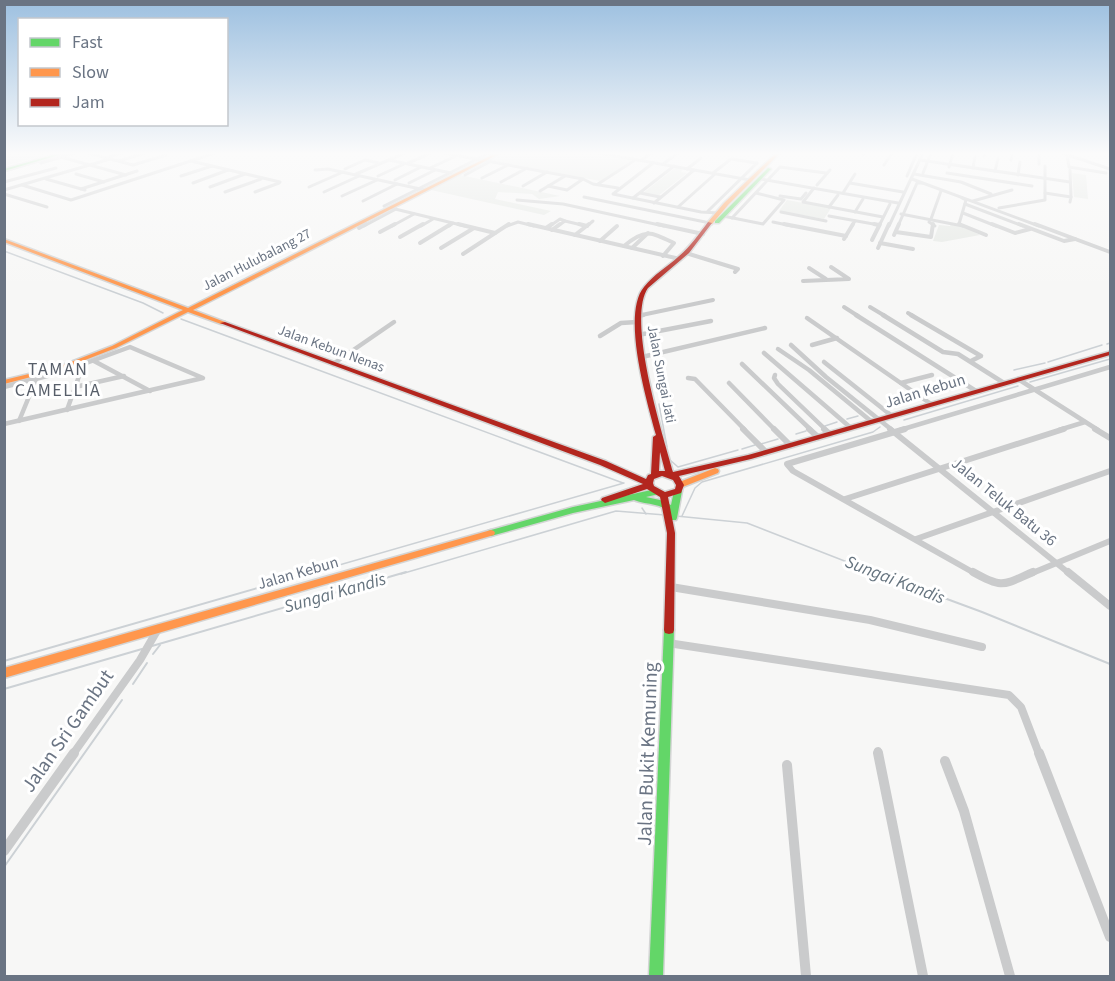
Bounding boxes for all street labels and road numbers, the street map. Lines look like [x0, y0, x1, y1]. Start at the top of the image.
street label: Jalan Hulubalang 27 [199, 224, 315, 296]
street label: Jalan Kebun Nenas [275, 320, 387, 378]
street label: Jalan Sungai Jati [642, 323, 680, 425]
street label: Jalan Kebun [882, 368, 968, 414]
street label: Jalan Teluk Batu 36 [947, 453, 1061, 551]
street label: Jalan Kebun [255, 551, 341, 595]
street label: Jalan Bukit Kemuning [631, 662, 665, 846]
street label: Jalan Sri Gambut [15, 664, 121, 798]

